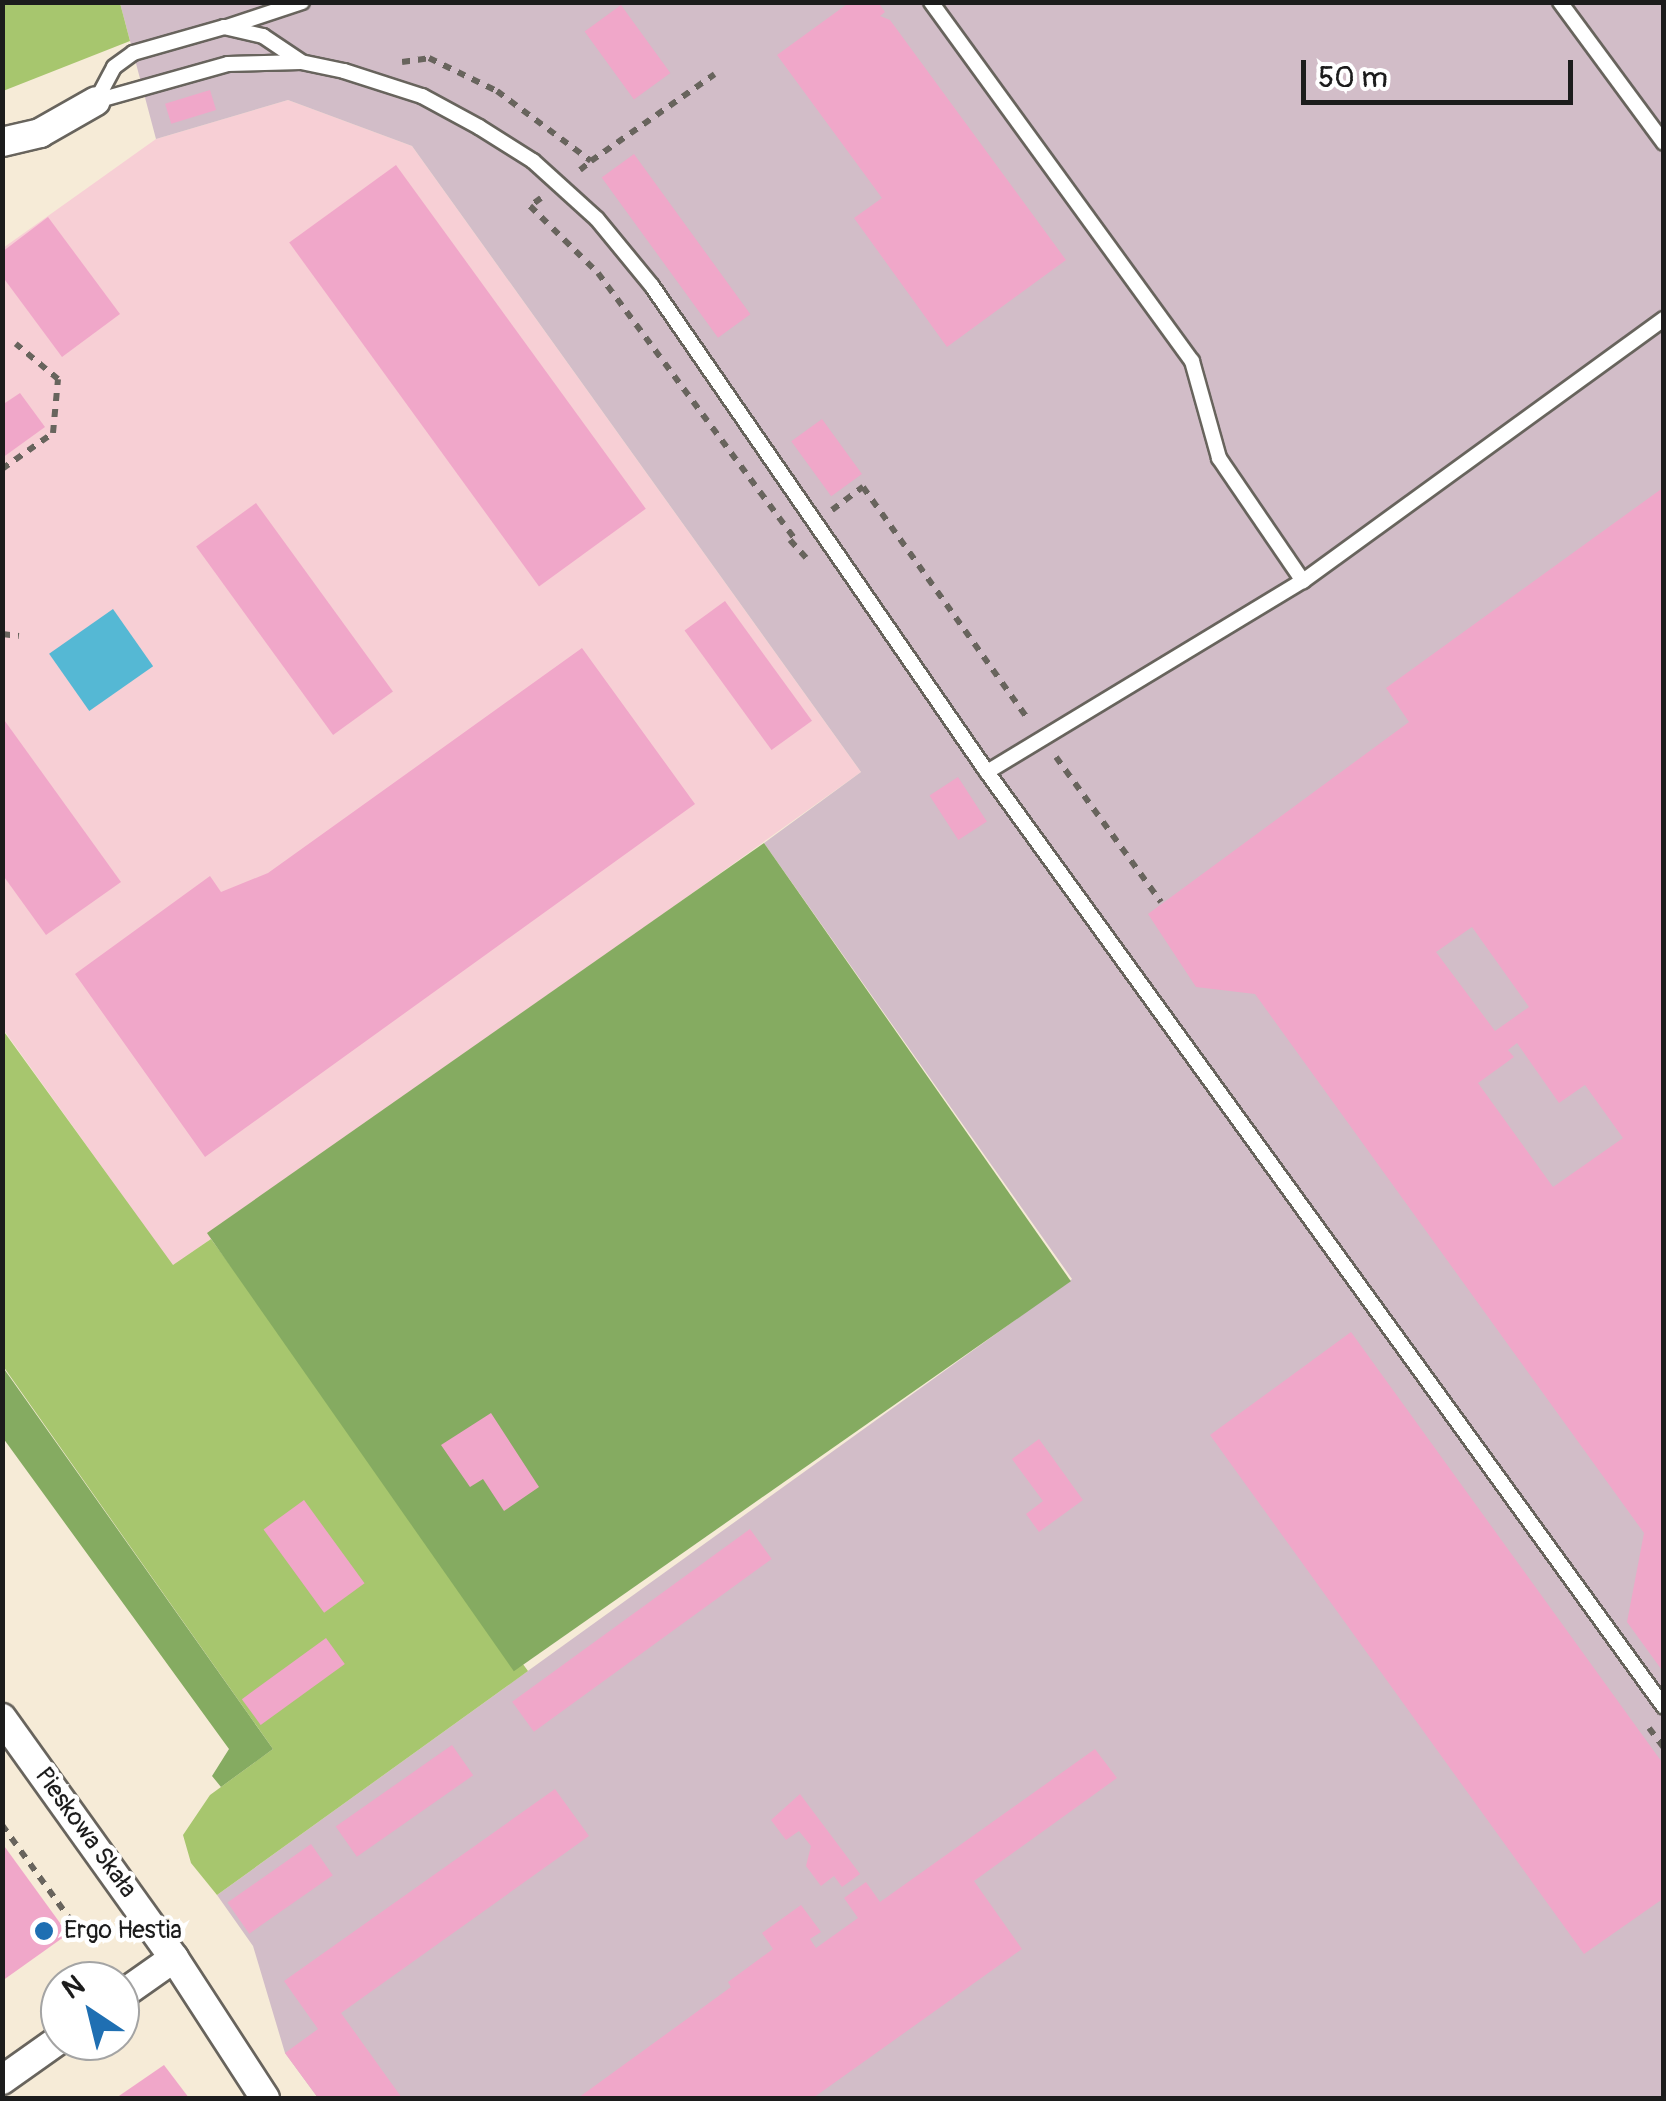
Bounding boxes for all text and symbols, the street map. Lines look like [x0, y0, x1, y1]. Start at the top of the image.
scale bar [1306, 40, 1578, 102]
text: 50 m [1318, 59, 1388, 96]
street label: Pieskowa Skała [28, 1762, 142, 1904]
place label: Ergo Hestia [64, 1916, 182, 1946]
marker: Ergo Hestia [33, 1920, 55, 1942]
north arrow [40, 1961, 140, 2061]
text: N [56, 1968, 91, 2007]

